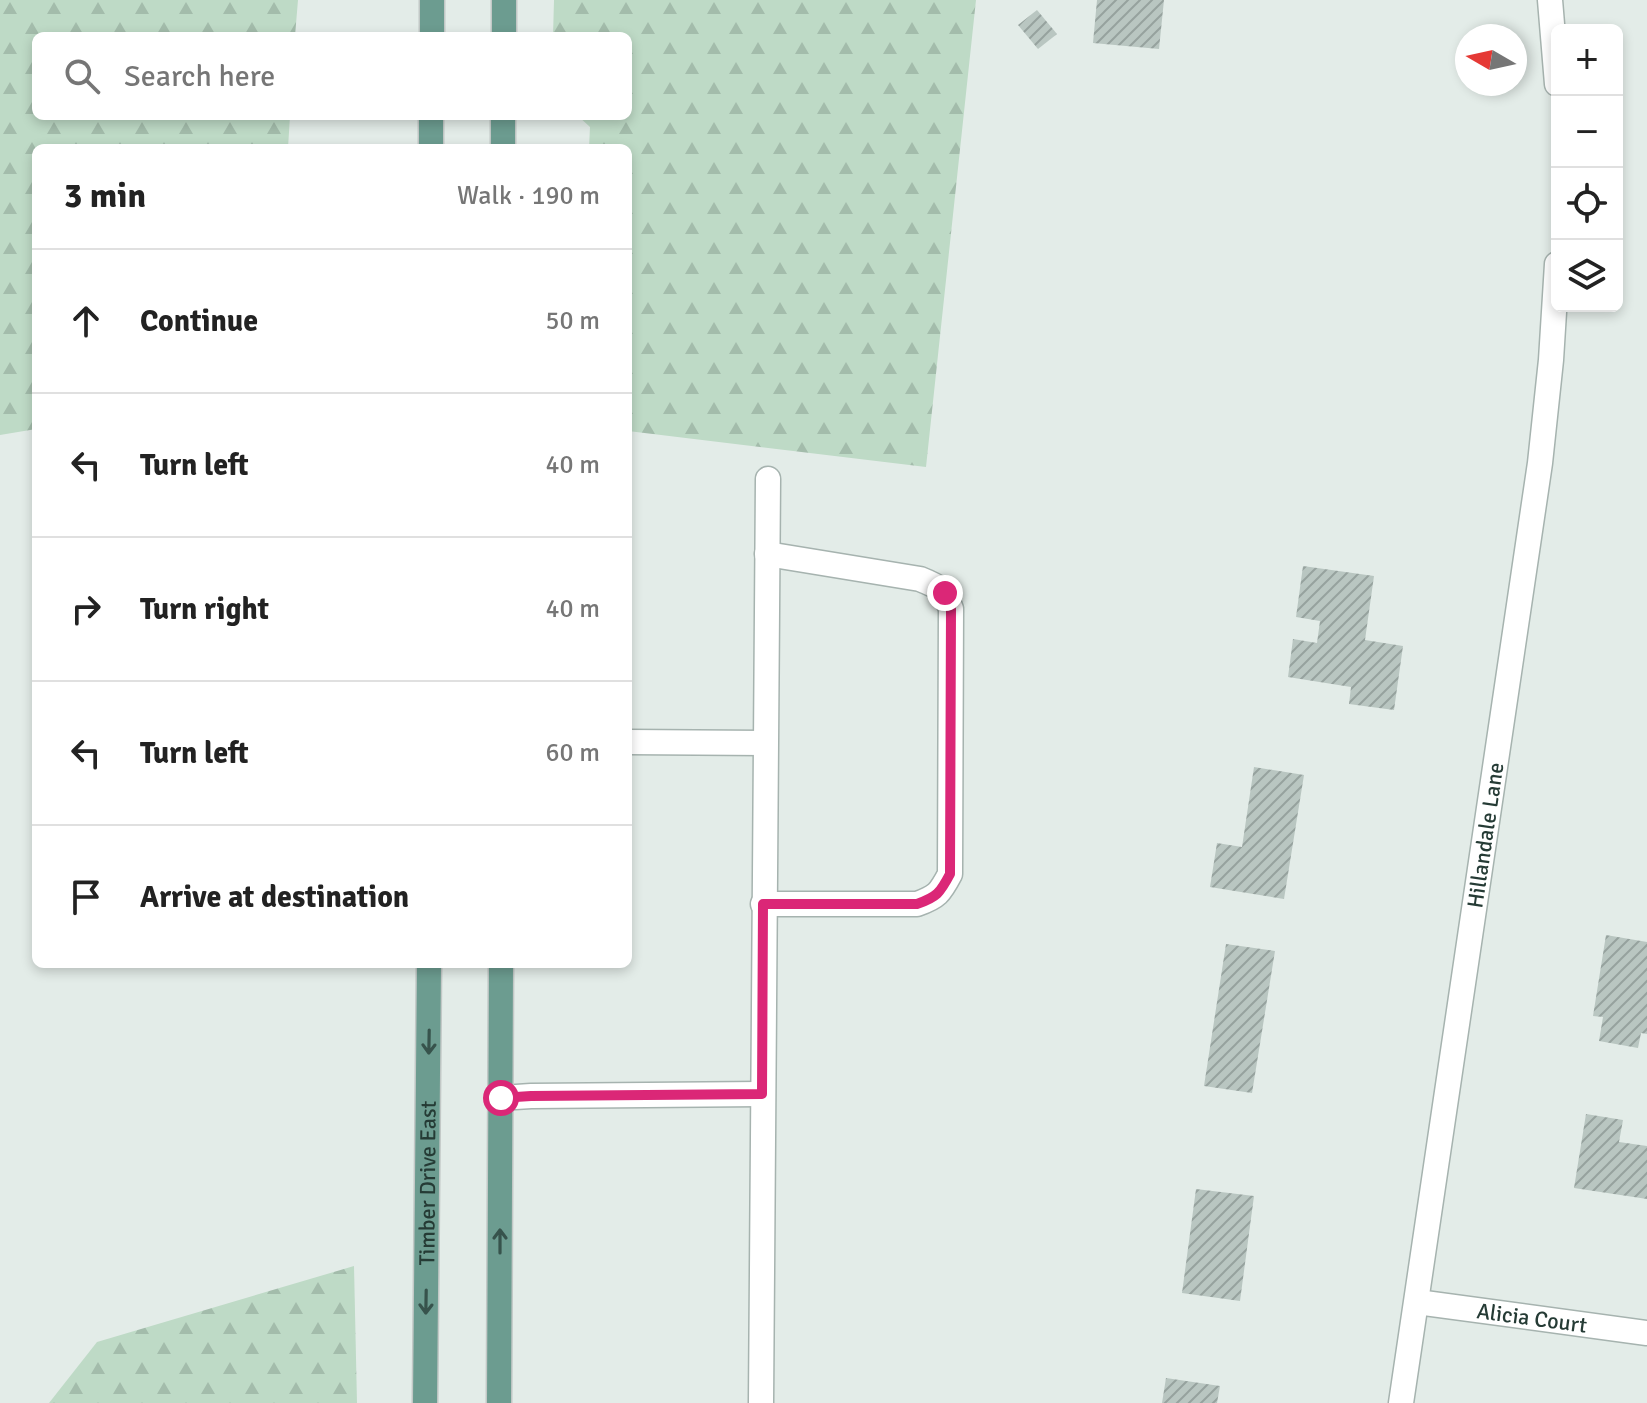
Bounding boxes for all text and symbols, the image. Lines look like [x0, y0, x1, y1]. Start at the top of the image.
north arrow [1455, 24, 1527, 96]
map controls [1551, 24, 1623, 312]
button: + [1551, 24, 1623, 96]
search box [32, 32, 632, 120]
icon: search [60, 54, 104, 98]
text: Search here [124, 58, 275, 95]
button: − [1551, 96, 1623, 168]
button: locate [1551, 168, 1623, 240]
text: 3 min [64, 175, 146, 217]
text: Walk · 190 m [457, 180, 600, 212]
button: layers [1551, 240, 1623, 312]
icon: ahead [64, 299, 108, 343]
text: Continue [140, 303, 258, 340]
text: 50 m [545, 305, 600, 337]
icon: left [64, 443, 108, 487]
text: Turn left [140, 447, 249, 484]
text: 40 m [545, 449, 600, 481]
route end [927, 575, 963, 611]
icon: right [64, 587, 108, 631]
text: Turn right [140, 591, 269, 628]
text: 40 m [545, 593, 600, 625]
icon: left [64, 731, 108, 775]
text: Turn left [140, 735, 249, 772]
text: 60 m [545, 737, 600, 769]
street label: Hillandale Lane [1461, 761, 1510, 910]
icon: arrive [64, 875, 108, 919]
text: Arrive at destination [140, 879, 409, 916]
one-way arrow [421, 1028, 437, 1055]
route start [483, 1080, 519, 1116]
street label: Timber Drive East [413, 1100, 442, 1266]
one-way arrow [492, 1228, 508, 1255]
one-way arrow [419, 1288, 434, 1315]
street label: Alicia Court [1475, 1297, 1589, 1339]

